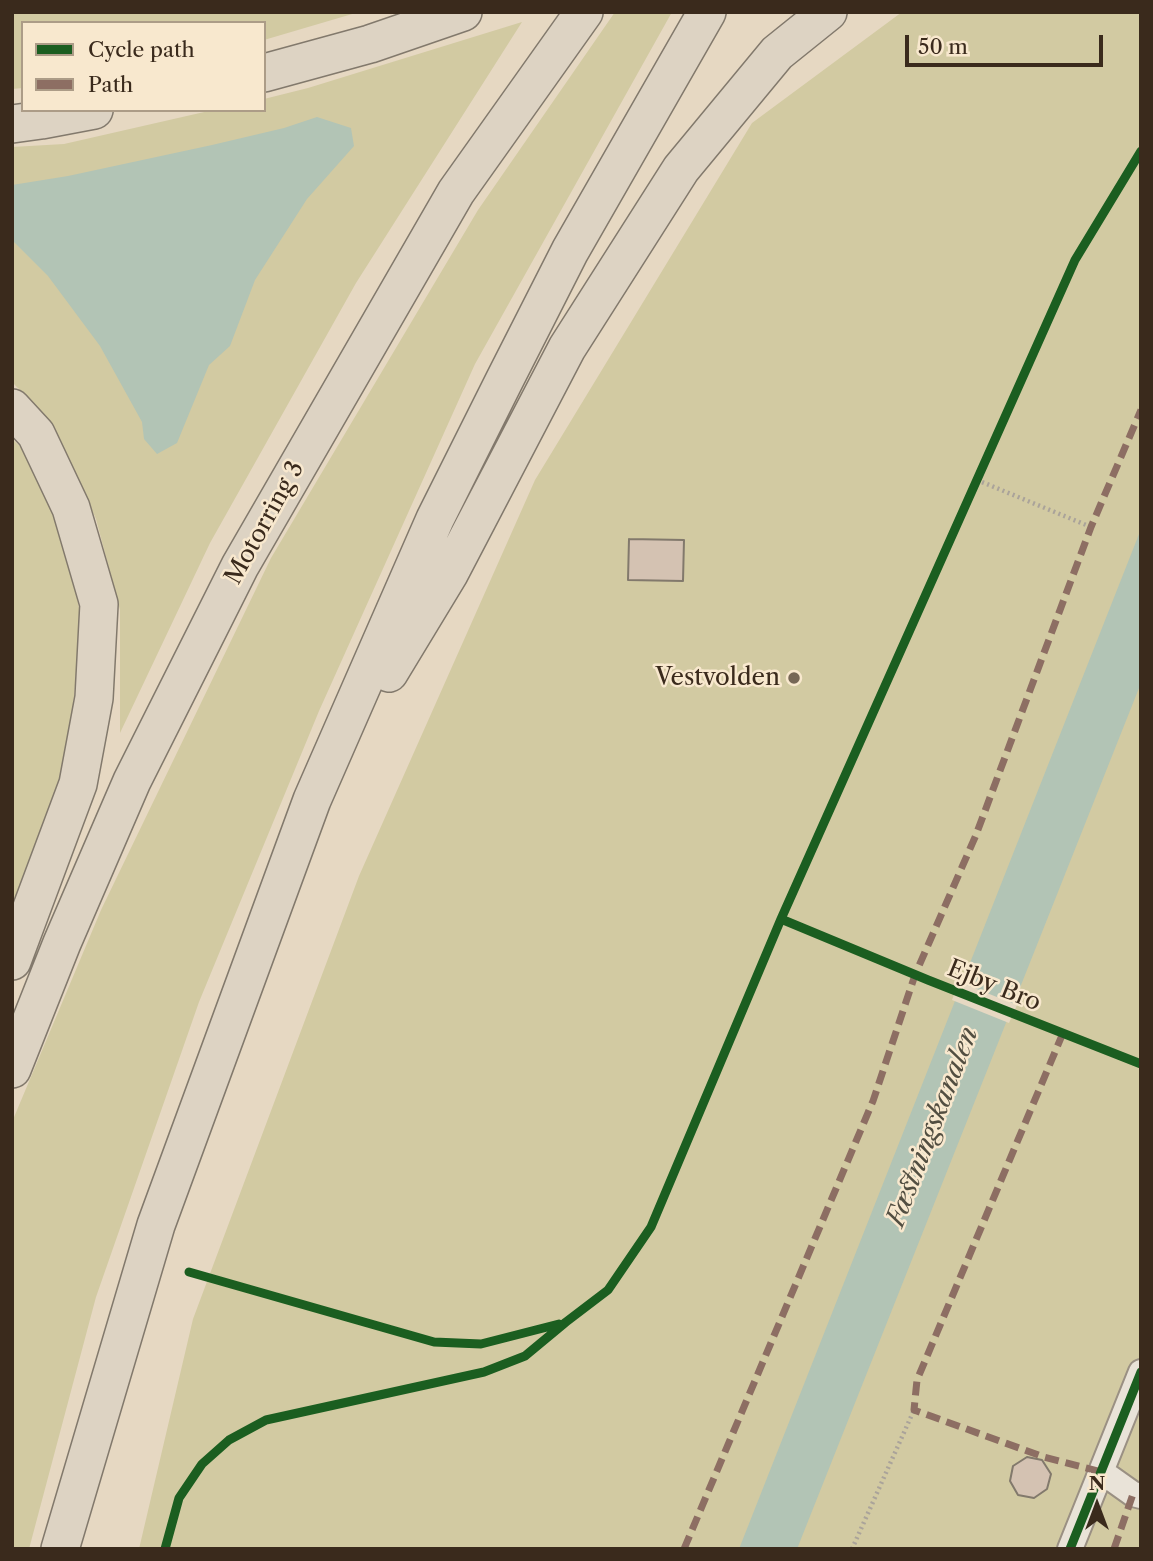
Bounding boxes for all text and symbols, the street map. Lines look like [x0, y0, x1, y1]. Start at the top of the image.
legend [21, 21, 266, 112]
scale bar [908, 21, 1106, 65]
text: 50 m [918, 34, 968, 59]
text: Cycle path [88, 37, 195, 62]
text: Path [88, 72, 133, 97]
street label: Motorring 3 [219, 456, 311, 590]
place label: Vestvolden [655, 664, 780, 692]
marker: Vestvolden [786, 670, 802, 686]
street label: Ejby Bro [943, 954, 1045, 1018]
water label: Fæstningskanalen [881, 1023, 985, 1231]
north arrow [1062, 1470, 1132, 1540]
text: N [1089, 1472, 1105, 1495]

